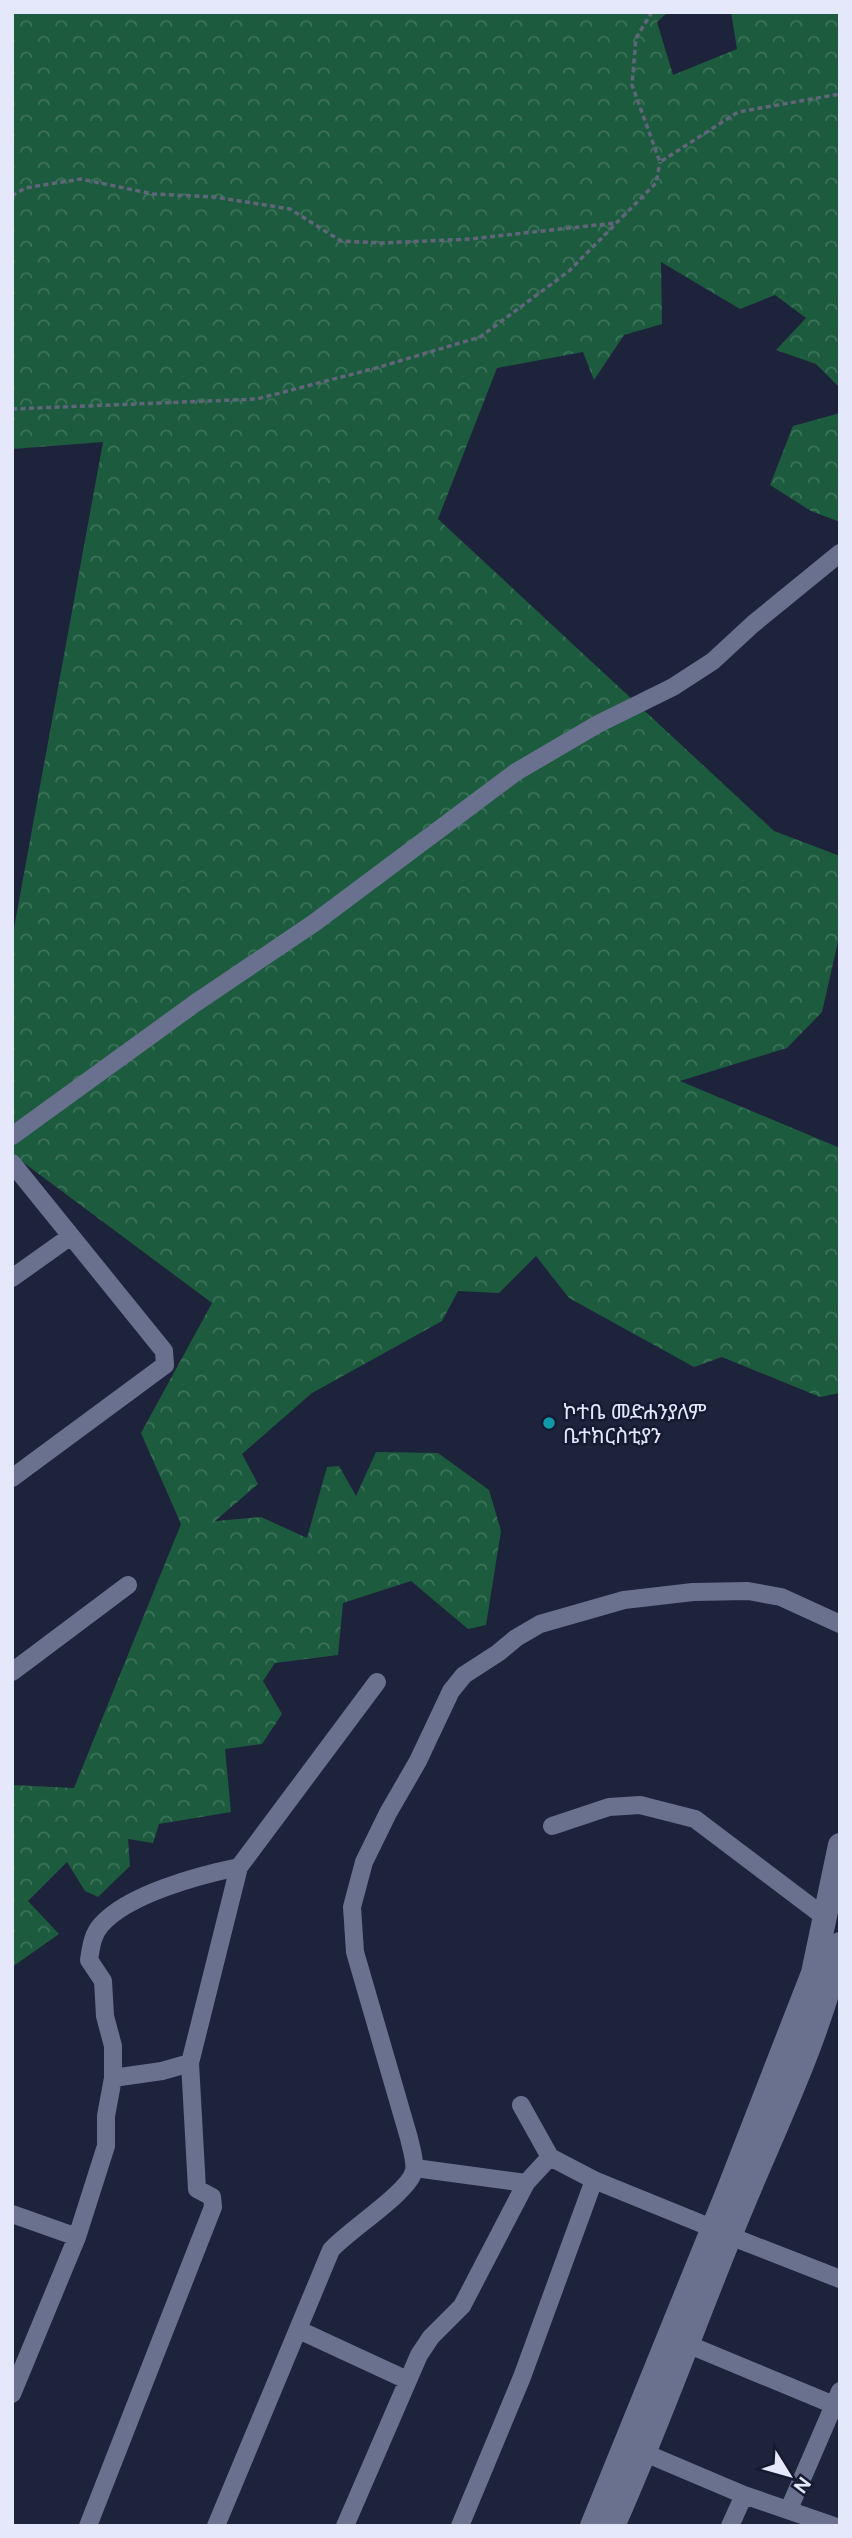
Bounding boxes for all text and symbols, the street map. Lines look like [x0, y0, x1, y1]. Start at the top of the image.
place label: ኮተቤ መድሐንያለም ቤተክርስቲያን [563, 1399, 707, 1448]
marker: ኮተቤ መድሐንያለም ቤተክርስቲያን [541, 1415, 557, 1431]
north arrow [754, 2440, 824, 2510]
text: N [789, 2472, 816, 2498]

